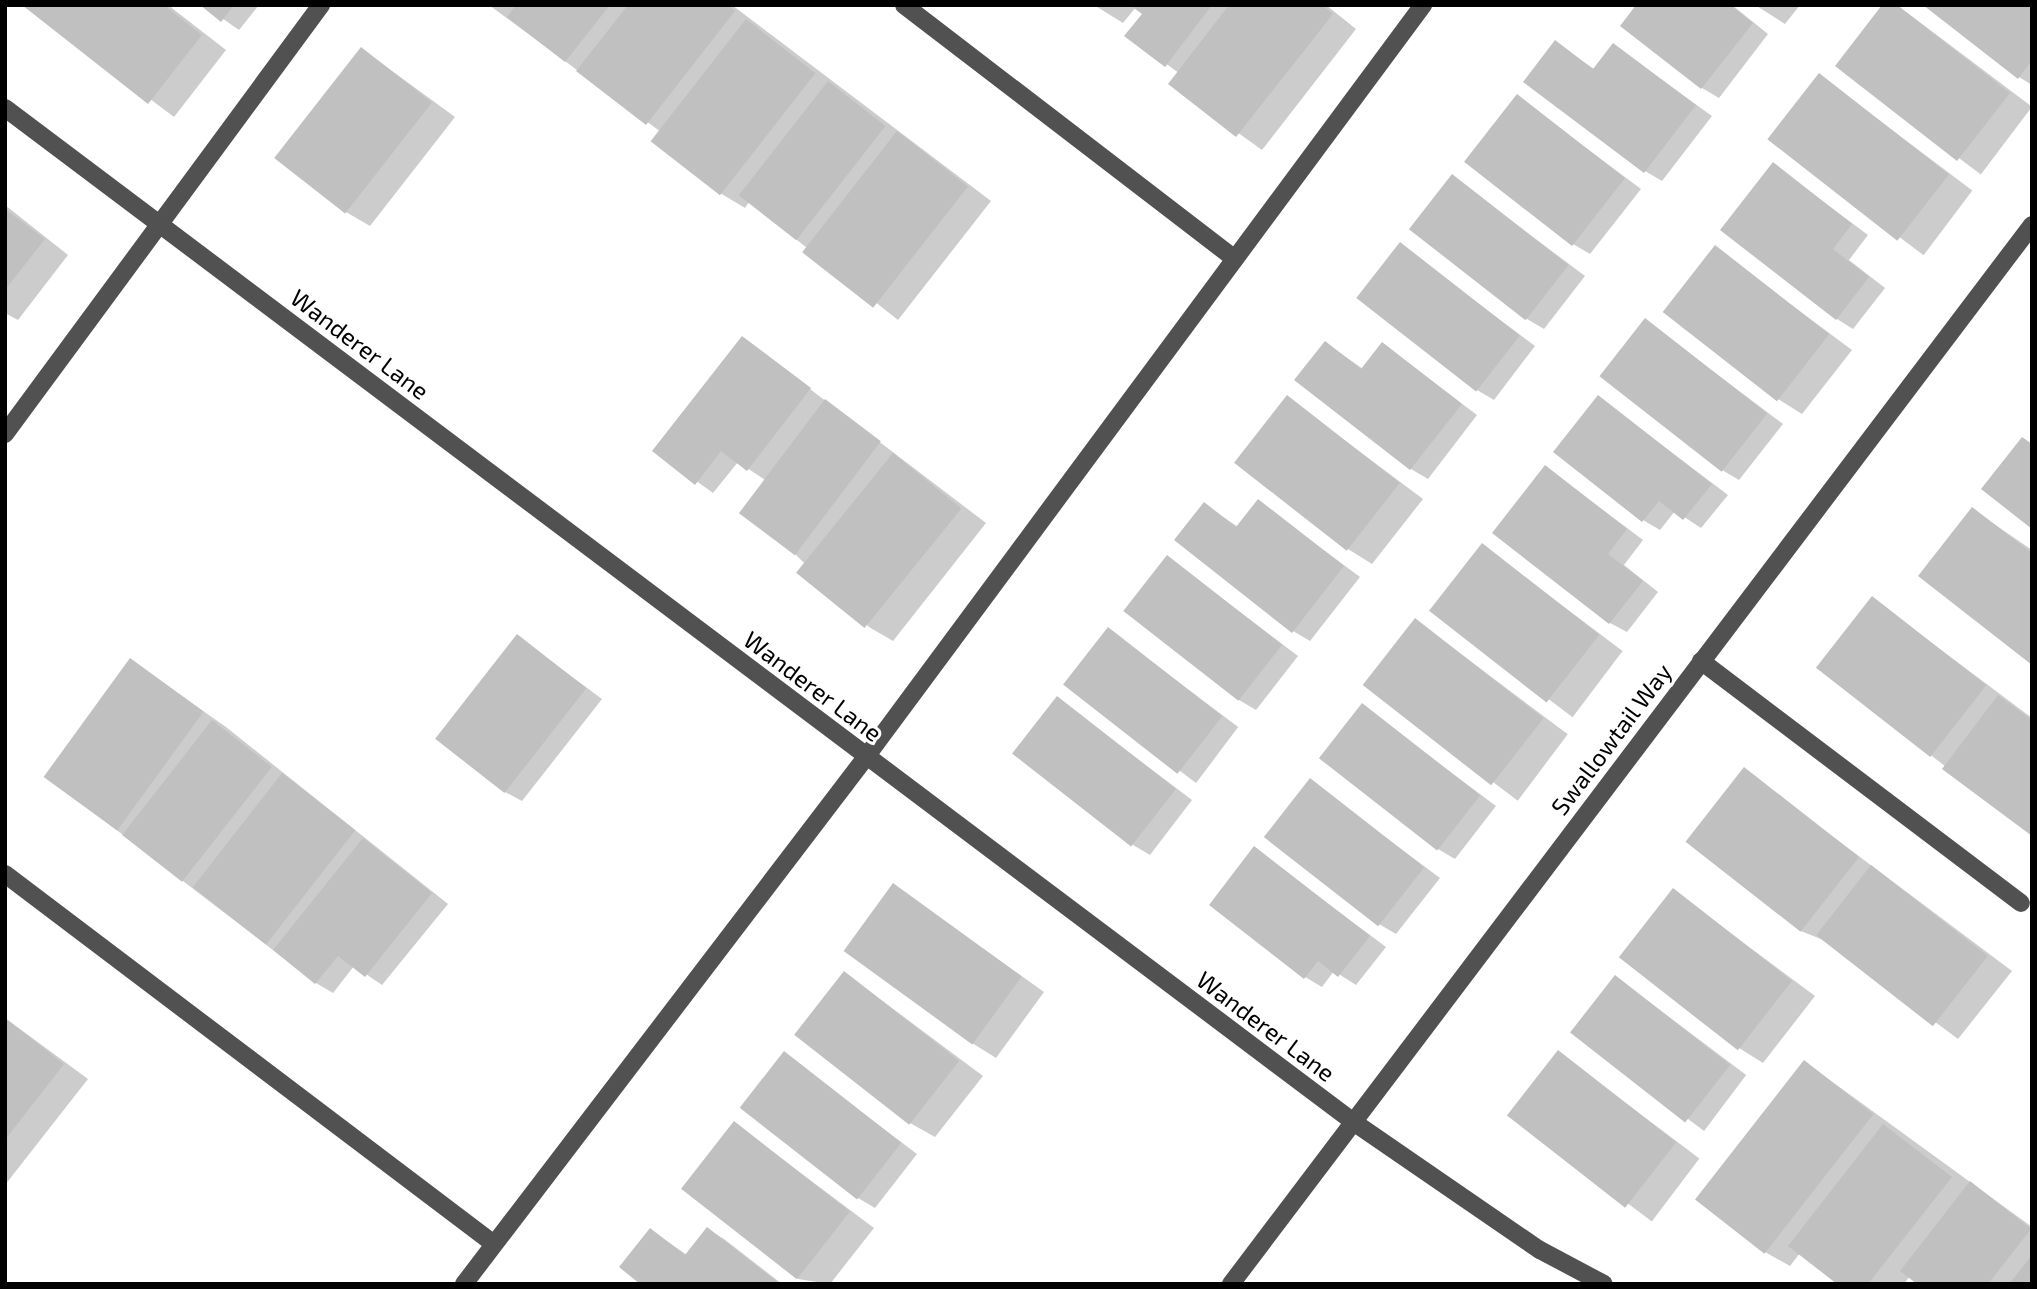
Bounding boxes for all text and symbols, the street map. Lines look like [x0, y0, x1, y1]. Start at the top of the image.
street label: Wanderer Lane [285, 283, 435, 405]
street label: Wanderer Lane [738, 625, 888, 747]
street label: Swallowtail Way [1544, 657, 1678, 821]
street label: Wanderer Lane [1191, 965, 1341, 1087]

